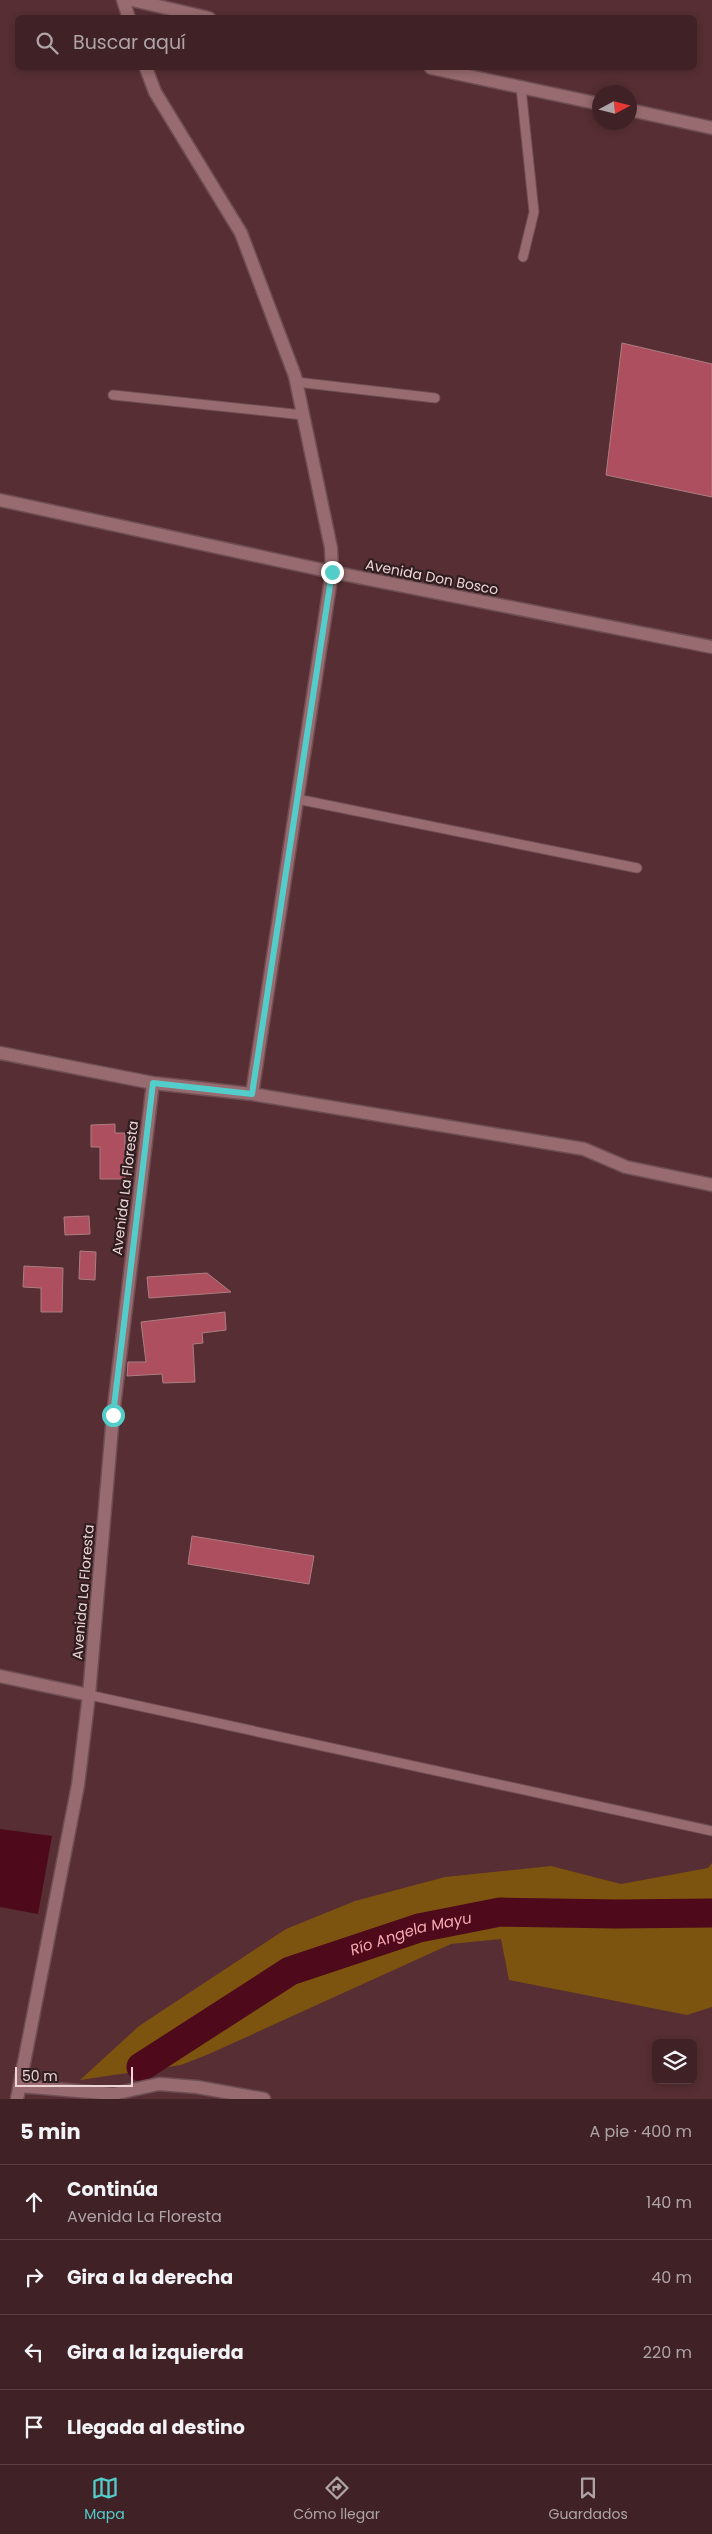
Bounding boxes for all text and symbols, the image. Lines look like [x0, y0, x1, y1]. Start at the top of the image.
search box [15, 15, 697, 70]
icon: search [33, 29, 61, 57]
text: Buscar aquí [73, 29, 186, 56]
north arrow [592, 85, 637, 130]
street label: Avenida Don Bosco [364, 554, 500, 600]
route end [321, 561, 344, 584]
street label: Avenida La Floresta [107, 1120, 143, 1256]
route start [102, 1404, 125, 1427]
street label: Avenida La Floresta [67, 1524, 99, 1660]
water label: Río Angela Mayu [347, 1907, 474, 1960]
map controls [652, 2039, 697, 2084]
button: layers [652, 2039, 697, 2084]
scale bar [15, 2064, 132, 2087]
text: 50 m [22, 2066, 58, 2086]
text: 5 min [20, 2117, 81, 2146]
text: A pie · 400 m [589, 2120, 692, 2143]
text: Continúa [67, 2176, 158, 2203]
icon: ahead [20, 2188, 48, 2216]
text: 140 m [646, 2191, 692, 2214]
text: Avenida La Floresta [67, 2205, 222, 2228]
icon: right [20, 2263, 48, 2291]
text: Gira a la derecha [67, 2264, 233, 2291]
text: 40 m [651, 2266, 692, 2289]
icon: left [20, 2338, 48, 2366]
text: Gira a la izquierda [67, 2339, 244, 2366]
text: 220 m [643, 2341, 692, 2364]
icon: arrive [20, 2413, 48, 2441]
text: Llegada al destino [67, 2414, 245, 2441]
tab: Mapa [84, 2474, 125, 2525]
tab: Cómo llegar [293, 2474, 380, 2525]
tab: Guardados [549, 2474, 628, 2525]

